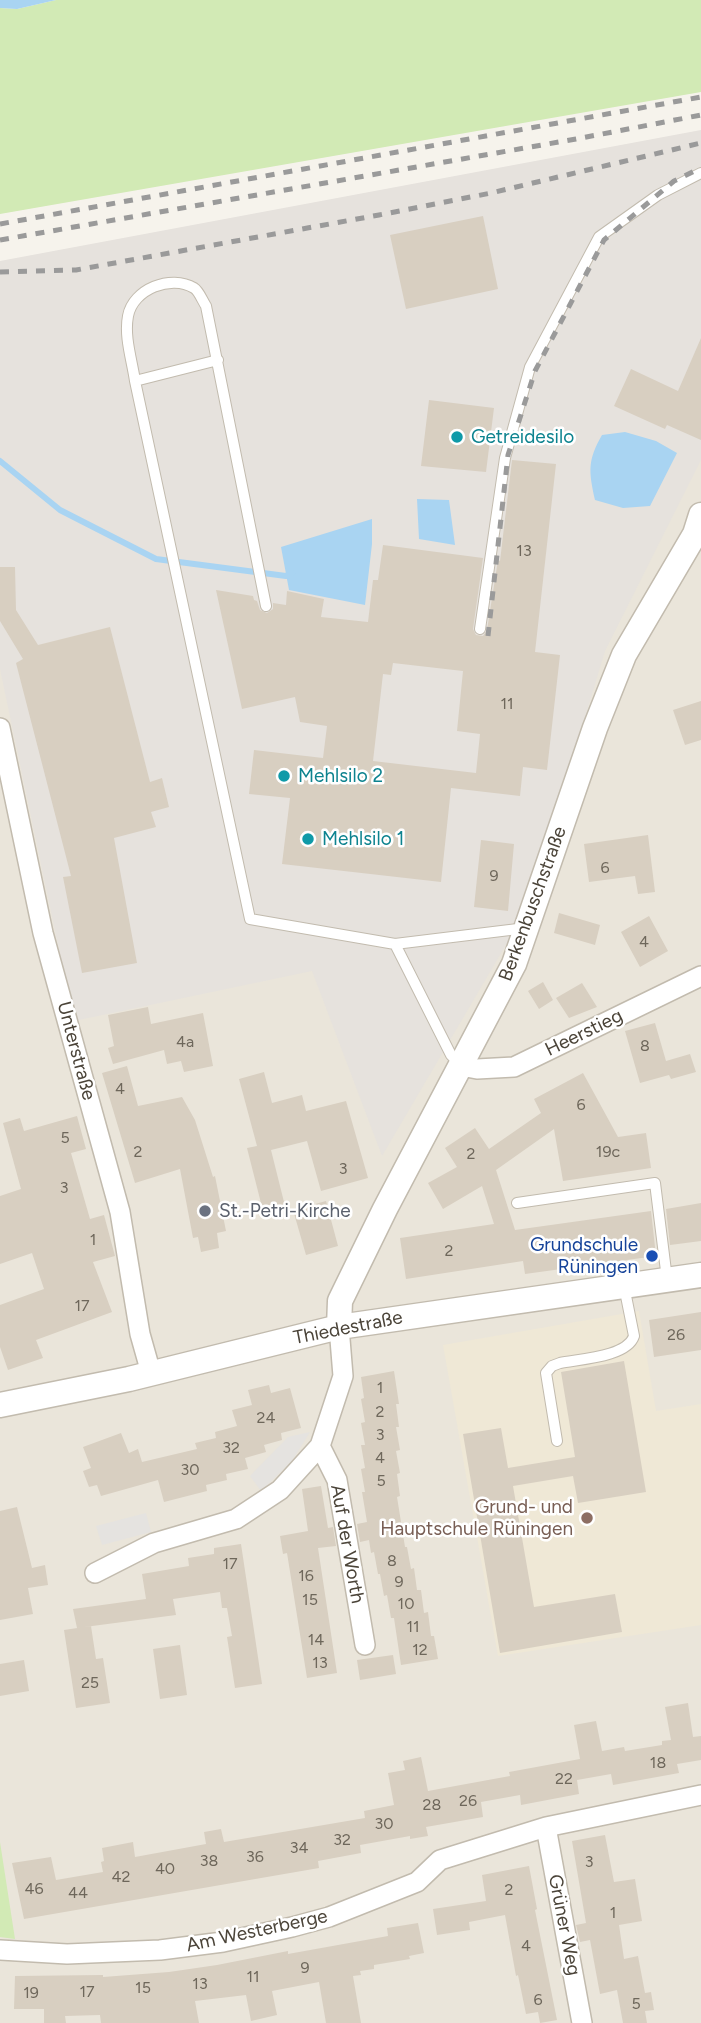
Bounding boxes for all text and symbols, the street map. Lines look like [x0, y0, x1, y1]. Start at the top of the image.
place label: Getreidesilo [471, 426, 574, 448]
marker: Getreidesilo [449, 429, 465, 445]
house number: 13 [516, 541, 532, 561]
house number: 11 [500, 694, 514, 714]
place label: Mehlsilo 2 [298, 765, 383, 787]
marker: Mehlsilo 2 [276, 768, 292, 784]
street label: Berkenbuschstraße [494, 823, 572, 985]
place label: Mehlsilo 1 [322, 828, 404, 850]
marker: Mehlsilo 1 [300, 831, 316, 847]
house number: 6 [600, 858, 610, 878]
house number: 9 [489, 866, 499, 886]
house number: 4 [639, 932, 649, 952]
street label: Unterstraße [52, 999, 100, 1103]
street label: Heerstieg [542, 1004, 626, 1062]
house number: 4a [176, 1032, 194, 1052]
house number: 8 [640, 1036, 650, 1056]
house number: 4 [115, 1079, 125, 1099]
house number: 6 [576, 1095, 586, 1115]
house number: 5 [60, 1128, 70, 1148]
house number: 2 [134, 1142, 142, 1162]
house number: 19c [596, 1142, 620, 1162]
house number: 2 [467, 1144, 475, 1164]
house number: 3 [339, 1159, 347, 1179]
house number: 3 [60, 1178, 68, 1198]
place label: St.-Petri-Kirche [219, 1200, 351, 1222]
marker: St.-Petri-Kirche [197, 1203, 213, 1219]
house number: 1 [90, 1230, 96, 1250]
place label: Grundschule Rüningen [530, 1234, 638, 1278]
house number: 2 [445, 1241, 453, 1261]
marker: Grundschule Rüningen [644, 1248, 660, 1264]
house number: 17 [74, 1296, 90, 1316]
street label: Thiedestraße [292, 1306, 404, 1350]
house number: 26 [667, 1325, 685, 1345]
house number: 1 [377, 1378, 383, 1398]
house number: 2 [376, 1402, 384, 1422]
house number: 24 [257, 1408, 275, 1428]
house number: 3 [376, 1425, 384, 1445]
house number: 32 [222, 1438, 240, 1458]
house number: 4 [375, 1448, 385, 1468]
house number: 30 [181, 1460, 199, 1480]
house number: 5 [376, 1471, 386, 1491]
street label: Auf der Worth [325, 1483, 369, 1605]
place label: Grund- und Hauptschule Rüningen [380, 1496, 573, 1540]
marker: Grund- und Hauptschule Rüningen [579, 1510, 595, 1526]
house number: 8 [387, 1551, 397, 1571]
house number: 17 [222, 1554, 238, 1574]
house number: 16 [298, 1566, 314, 1586]
house number: 9 [394, 1572, 404, 1592]
house number: 15 [302, 1590, 318, 1610]
house number: 10 [398, 1594, 414, 1614]
house number: 11 [406, 1617, 420, 1637]
house number: 14 [308, 1630, 324, 1650]
house number: 12 [412, 1640, 428, 1660]
house number: 13 [312, 1653, 328, 1673]
house number: 25 [81, 1673, 99, 1693]
house number: 18 [650, 1753, 666, 1773]
house number: 22 [555, 1769, 573, 1789]
house number: 26 [459, 1791, 477, 1811]
house number: 28 [423, 1795, 441, 1815]
house number: 30 [375, 1814, 393, 1834]
house number: 32 [333, 1830, 351, 1850]
house number: 34 [290, 1838, 308, 1858]
house number: 36 [246, 1847, 264, 1867]
house number: 38 [200, 1851, 218, 1871]
house number: 3 [585, 1852, 593, 1872]
house number: 40 [155, 1859, 175, 1879]
house number: 42 [112, 1867, 130, 1887]
street label: Grüner Weg [543, 1872, 585, 1978]
house number: 46 [25, 1879, 43, 1899]
house number: 2 [505, 1880, 513, 1900]
house number: 44 [68, 1883, 88, 1903]
house number: 1 [610, 1903, 616, 1923]
street label: Am Westerberge [184, 1905, 330, 1957]
house number: 4 [521, 1936, 531, 1956]
house number: 9 [300, 1958, 310, 1978]
house number: 11 [246, 1967, 260, 1987]
house number: 13 [192, 1974, 208, 1994]
house number: 15 [135, 1978, 151, 1998]
house number: 17 [79, 1982, 95, 2002]
house number: 19 [23, 1983, 39, 2003]
house number: 6 [533, 1990, 543, 2010]
house number: 5 [631, 1994, 641, 2014]

